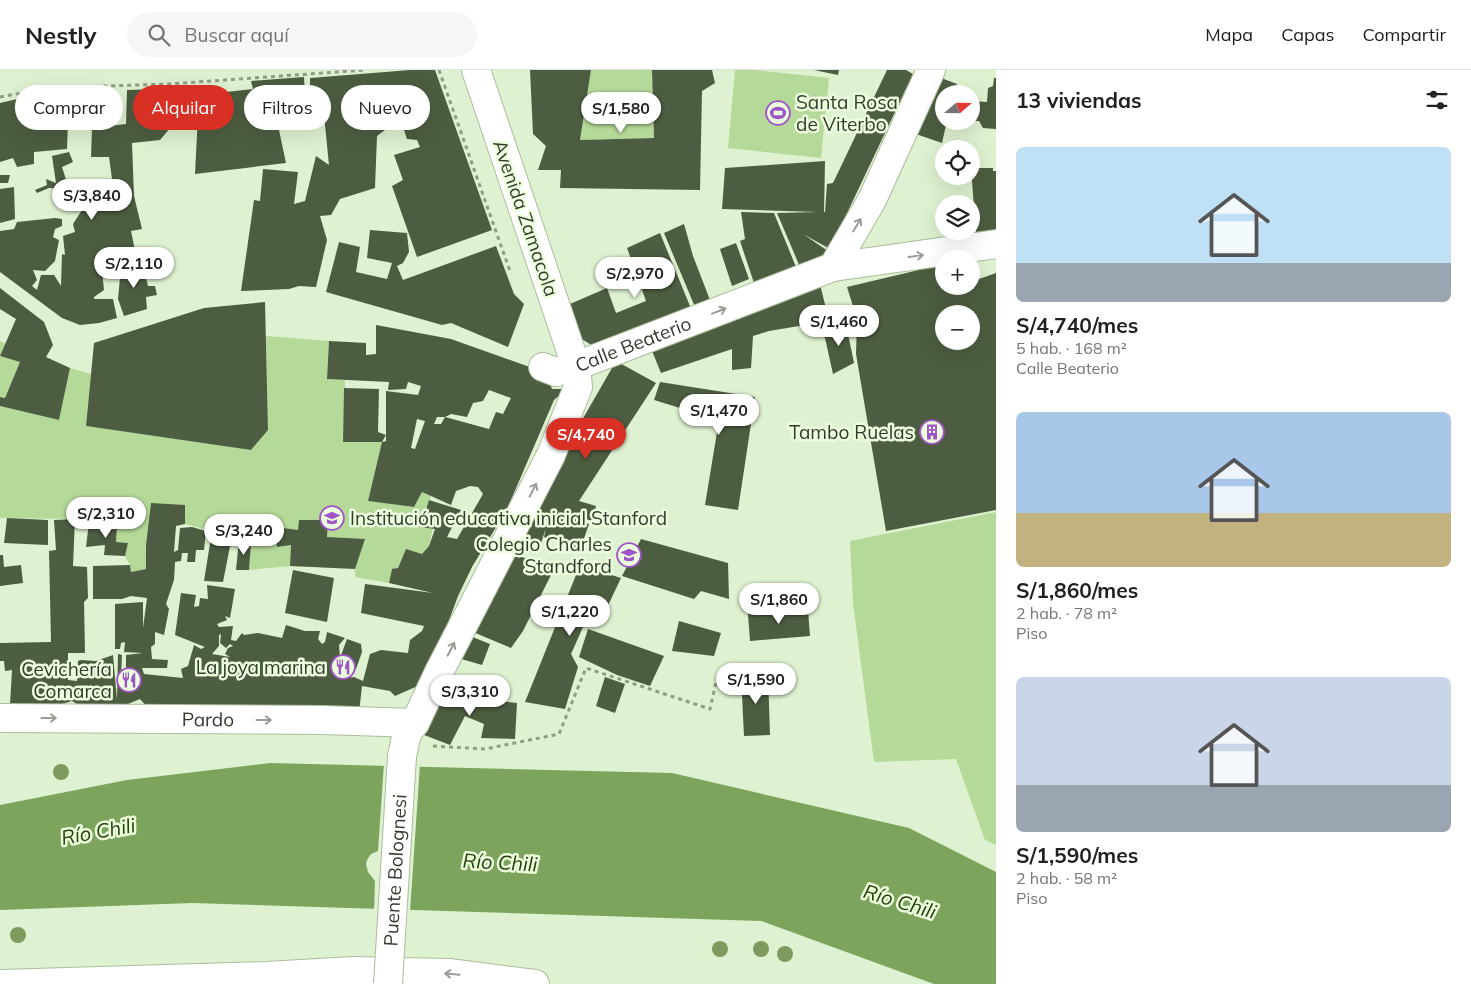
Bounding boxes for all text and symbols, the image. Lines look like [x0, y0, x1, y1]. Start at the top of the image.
search box [127, 12, 477, 57]
text: Nestly [25, 20, 97, 50]
icon: search [145, 21, 173, 49]
text: Buscar aquí [185, 23, 289, 47]
text: Mapa [1205, 23, 1253, 46]
text: Capas [1281, 23, 1335, 46]
text: Compartir [1363, 23, 1446, 46]
chip: Comprar [15, 85, 123, 130]
chip: Alquilar [133, 85, 234, 130]
chip: Filtros [244, 85, 331, 130]
chip: Nuevo [341, 85, 430, 130]
north arrow [935, 85, 980, 130]
map controls [935, 85, 980, 350]
icon: filters [1423, 86, 1451, 114]
text: 13 viviendas [1016, 87, 1142, 113]
place label: Santa Rosa de Viterbo [796, 90, 898, 136]
pin: S/1,580 [575, 92, 667, 134]
text: S/1,580 [592, 98, 650, 118]
sports icon: Santa Rosa de Viterbo [765, 100, 791, 126]
street label: Avenida Zamacola [488, 137, 564, 299]
button: locate [935, 140, 980, 185]
pin: S/3,840 [46, 178, 138, 221]
icon: home [1189, 180, 1279, 270]
text: S/3,840 [63, 185, 121, 205]
button: layers [935, 195, 980, 240]
one-way arrow [853, 219, 863, 233]
pin: S/2,110 [88, 246, 180, 289]
one-way arrow [907, 250, 923, 260]
button: + [935, 250, 980, 295]
text: S/2,110 [105, 253, 163, 273]
pin: S/2,970 [589, 256, 681, 299]
text: S/2,970 [606, 263, 664, 283]
pin: S/1,460 [793, 304, 885, 347]
button: − [935, 305, 980, 350]
one-way arrow [711, 306, 726, 315]
street label: Calle Beaterio [572, 311, 694, 377]
text: S/1,460 [810, 311, 868, 331]
text: S/4,740/mes [1016, 312, 1138, 338]
text: 5 hab. · 168 m² [1016, 338, 1127, 358]
text: Calle Beaterio [1016, 358, 1119, 378]
pin: S/1,470 [673, 394, 765, 436]
text: S/1,470 [690, 400, 748, 420]
pin: S/4,740 [540, 418, 632, 460]
building icon: Tambo Ruelas [919, 419, 945, 445]
place label: Tambo Ruelas [789, 420, 914, 444]
text: S/4,740 [557, 424, 615, 444]
icon: home [1189, 445, 1279, 535]
one-way arrow [528, 482, 538, 497]
pin: S/2,310 [60, 496, 152, 539]
text: S/2,310 [77, 503, 135, 523]
school or university icon: Institución educativa inicial Stanford [319, 505, 345, 531]
place label: Institución educativa inicial Stanford [350, 506, 667, 530]
pin: S/3,240 [198, 514, 290, 556]
text: S/3,240 [215, 520, 273, 540]
place label: Colegio Charles Standford [475, 532, 612, 578]
school or university icon: Colegio Charles Standford [616, 542, 642, 568]
text: S/1,860/mes [1016, 577, 1138, 603]
pin: S/1,860 [733, 582, 825, 625]
text: S/1,860 [750, 589, 808, 609]
pin: S/1,220 [524, 594, 616, 637]
text: S/1,220 [541, 601, 599, 621]
text: 2 hab. · 78 m² [1016, 603, 1117, 623]
text: Piso [1016, 623, 1047, 643]
one-way arrow [446, 642, 456, 657]
restaurant icon: La joya marina [330, 654, 356, 680]
place label: La joya marina [196, 655, 326, 679]
place label: Cevichería Comarca [21, 657, 112, 703]
pin: S/1,590 [710, 662, 802, 705]
restaurant icon: Cevichería Comarca [116, 667, 142, 693]
text: S/1,590 [727, 669, 785, 689]
pin: S/3,310 [424, 674, 516, 717]
text: S/3,310 [441, 681, 499, 701]
street label: Pardo [182, 707, 234, 731]
icon: home [1189, 710, 1279, 800]
one-way arrow [40, 713, 56, 723]
one-way arrow [255, 715, 271, 725]
street label: Puente Bolognesi [378, 793, 412, 947]
water label: Río Chili [59, 812, 137, 850]
text: S/1,590/mes [1016, 842, 1138, 868]
water label: Río Chili [462, 848, 538, 876]
text: 2 hab. · 58 m² [1016, 868, 1117, 888]
water label: Río Chili [861, 878, 940, 924]
text: Piso [1016, 888, 1047, 908]
one-way arrow [444, 969, 460, 979]

